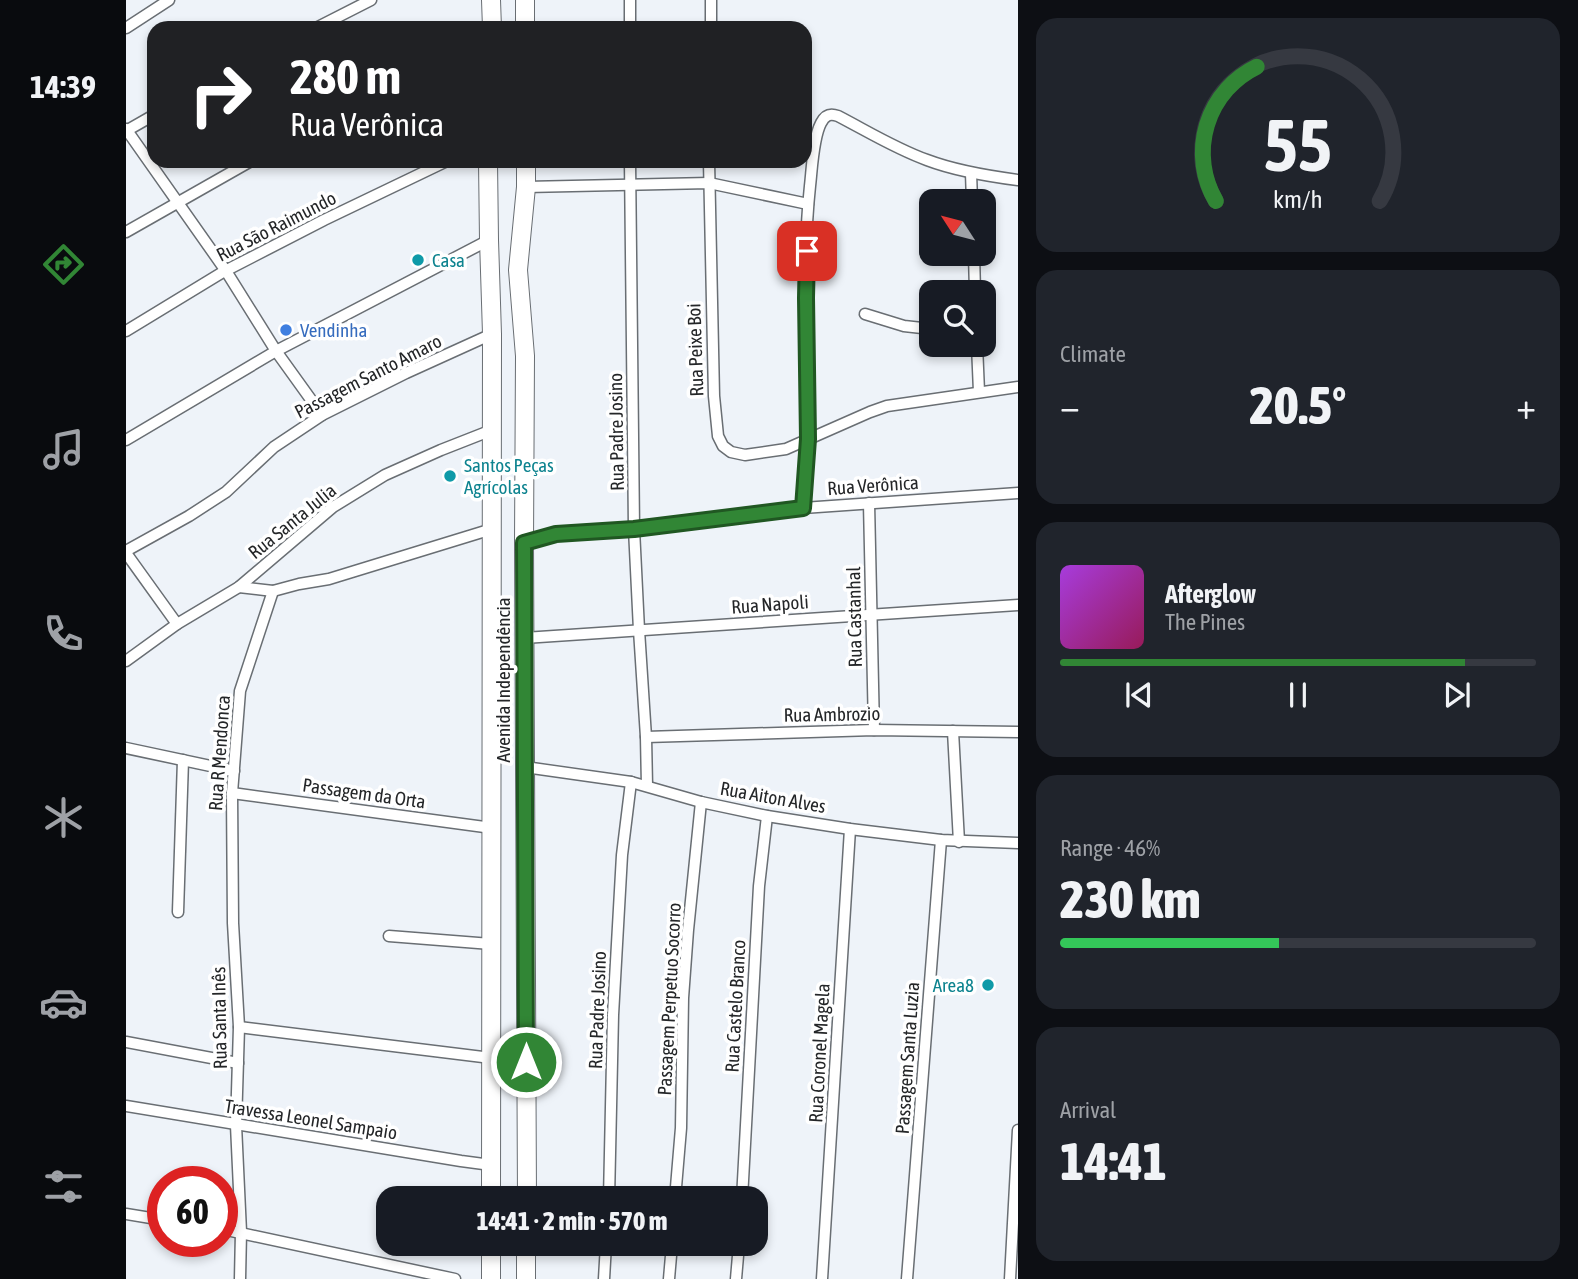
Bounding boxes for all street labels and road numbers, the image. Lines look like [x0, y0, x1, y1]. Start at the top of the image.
street label: Rua São Raimundo [213, 186, 339, 266]
street label: Rua Peixe Boi [682, 303, 708, 397]
street label: Passagem Santo Amaro [291, 329, 445, 423]
street label: Rua Padre Josino [604, 373, 628, 491]
street label: Rua Verônica [827, 471, 919, 499]
street label: Rua Santa Julia [244, 479, 340, 563]
street label: Rua Castanhal [842, 566, 866, 668]
street label: Rua Napoli [731, 590, 809, 618]
street label: Avenida Independência [492, 597, 514, 763]
street label: Rua R Mendonca [204, 694, 234, 812]
street label: Rua Ambrozio [784, 702, 881, 726]
street label: Passagem da Orta [301, 773, 427, 813]
street label: Rua Aiton Alves [718, 777, 828, 817]
street label: Passagem Perpetuo Socorro [653, 902, 685, 1096]
street label: Rua Castelo Branco [721, 939, 749, 1073]
street label: Rua Padre Josino [584, 951, 610, 1069]
street label: Rua Santa Inês [207, 966, 231, 1069]
street label: Passagem Santa Luzia [891, 981, 923, 1135]
street label: Rua Coronel Magela [804, 983, 834, 1123]
street label: Travessa Leonel Sampaio [223, 1095, 399, 1144]

